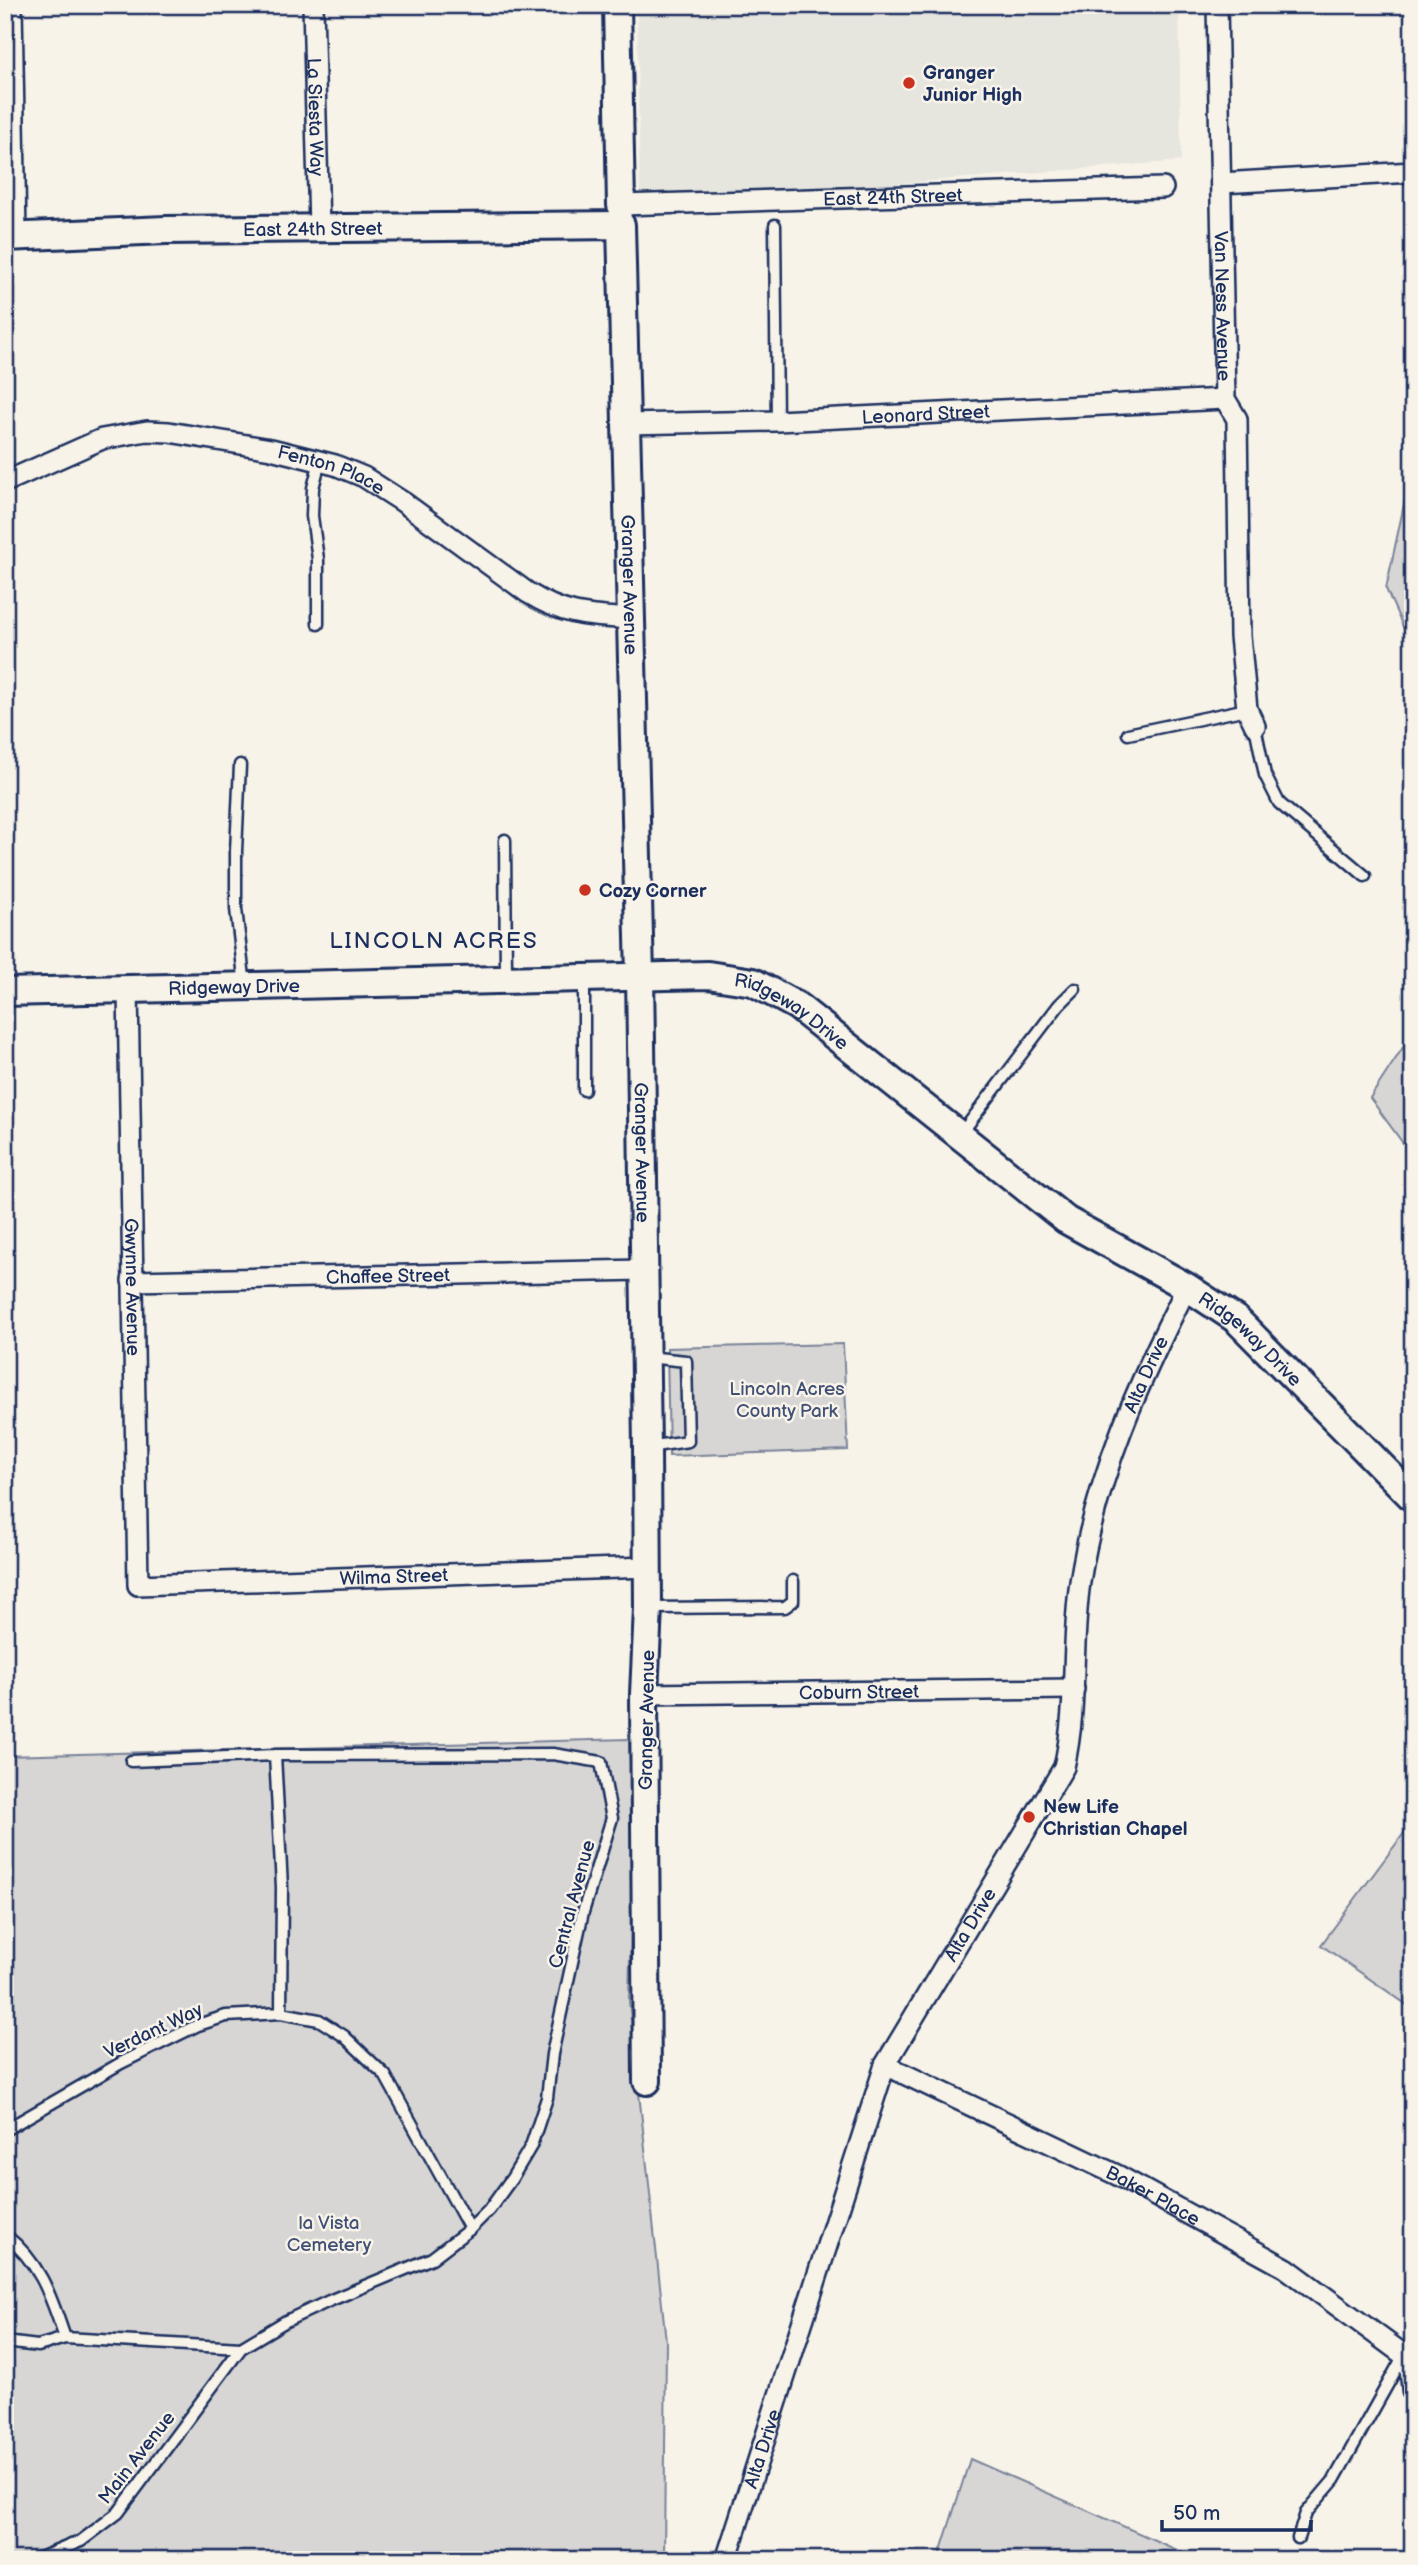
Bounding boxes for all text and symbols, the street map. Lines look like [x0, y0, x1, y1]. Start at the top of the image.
street label: La Siesta Way [301, 57, 328, 177]
place label: Granger Junior High [923, 62, 1022, 107]
marker: Granger Junior High [901, 75, 917, 91]
street label: East 24th Street [823, 184, 963, 212]
street label: East 24th Street [243, 218, 383, 242]
street label: Van Ness Avenue [1209, 231, 1235, 381]
street label: Leonard Street [861, 401, 991, 430]
street label: Fenton Place [275, 441, 389, 500]
street label: Granger Avenue [615, 514, 642, 655]
place label: Cozy Corner [599, 880, 707, 903]
marker: Cozy Corner [577, 882, 593, 898]
district label: LINCOLN ACRES [329, 927, 539, 955]
street label: Ridgeway Drive [733, 969, 853, 1055]
street label: Ridgeway Drive [168, 975, 300, 1001]
street label: Granger Avenue [629, 1082, 654, 1223]
street label: Gwynne Avenue [119, 1218, 144, 1356]
street label: Chaffee Street [326, 1264, 450, 1290]
street label: Ridgeway Drive [1193, 1288, 1306, 1392]
street label: Alta Drive [1120, 1333, 1174, 1417]
park label: Lincoln Acres County Park [729, 1378, 845, 1423]
street label: Wilma Street [339, 1564, 449, 1591]
street label: Granger Avenue [635, 1650, 660, 1790]
street label: Coburn Street [799, 1681, 919, 1705]
place label: New Life Christian Chapel [1043, 1796, 1187, 1841]
marker: New Life Christian Chapel [1021, 1809, 1037, 1825]
street label: Central Avenue [544, 1838, 601, 1971]
street label: Alta Drive [940, 1884, 1002, 1966]
street label: Verdant Way [101, 1998, 207, 2064]
street label: Baker Place [1102, 2161, 1204, 2231]
park label: la Vista Cemetery [287, 2212, 372, 2257]
street label: Main Avenue [94, 2407, 180, 2509]
street label: Alta Drive [740, 2407, 787, 2491]
scale bar [1162, 2488, 1311, 2532]
text: 50 m [1173, 2501, 1220, 2526]

